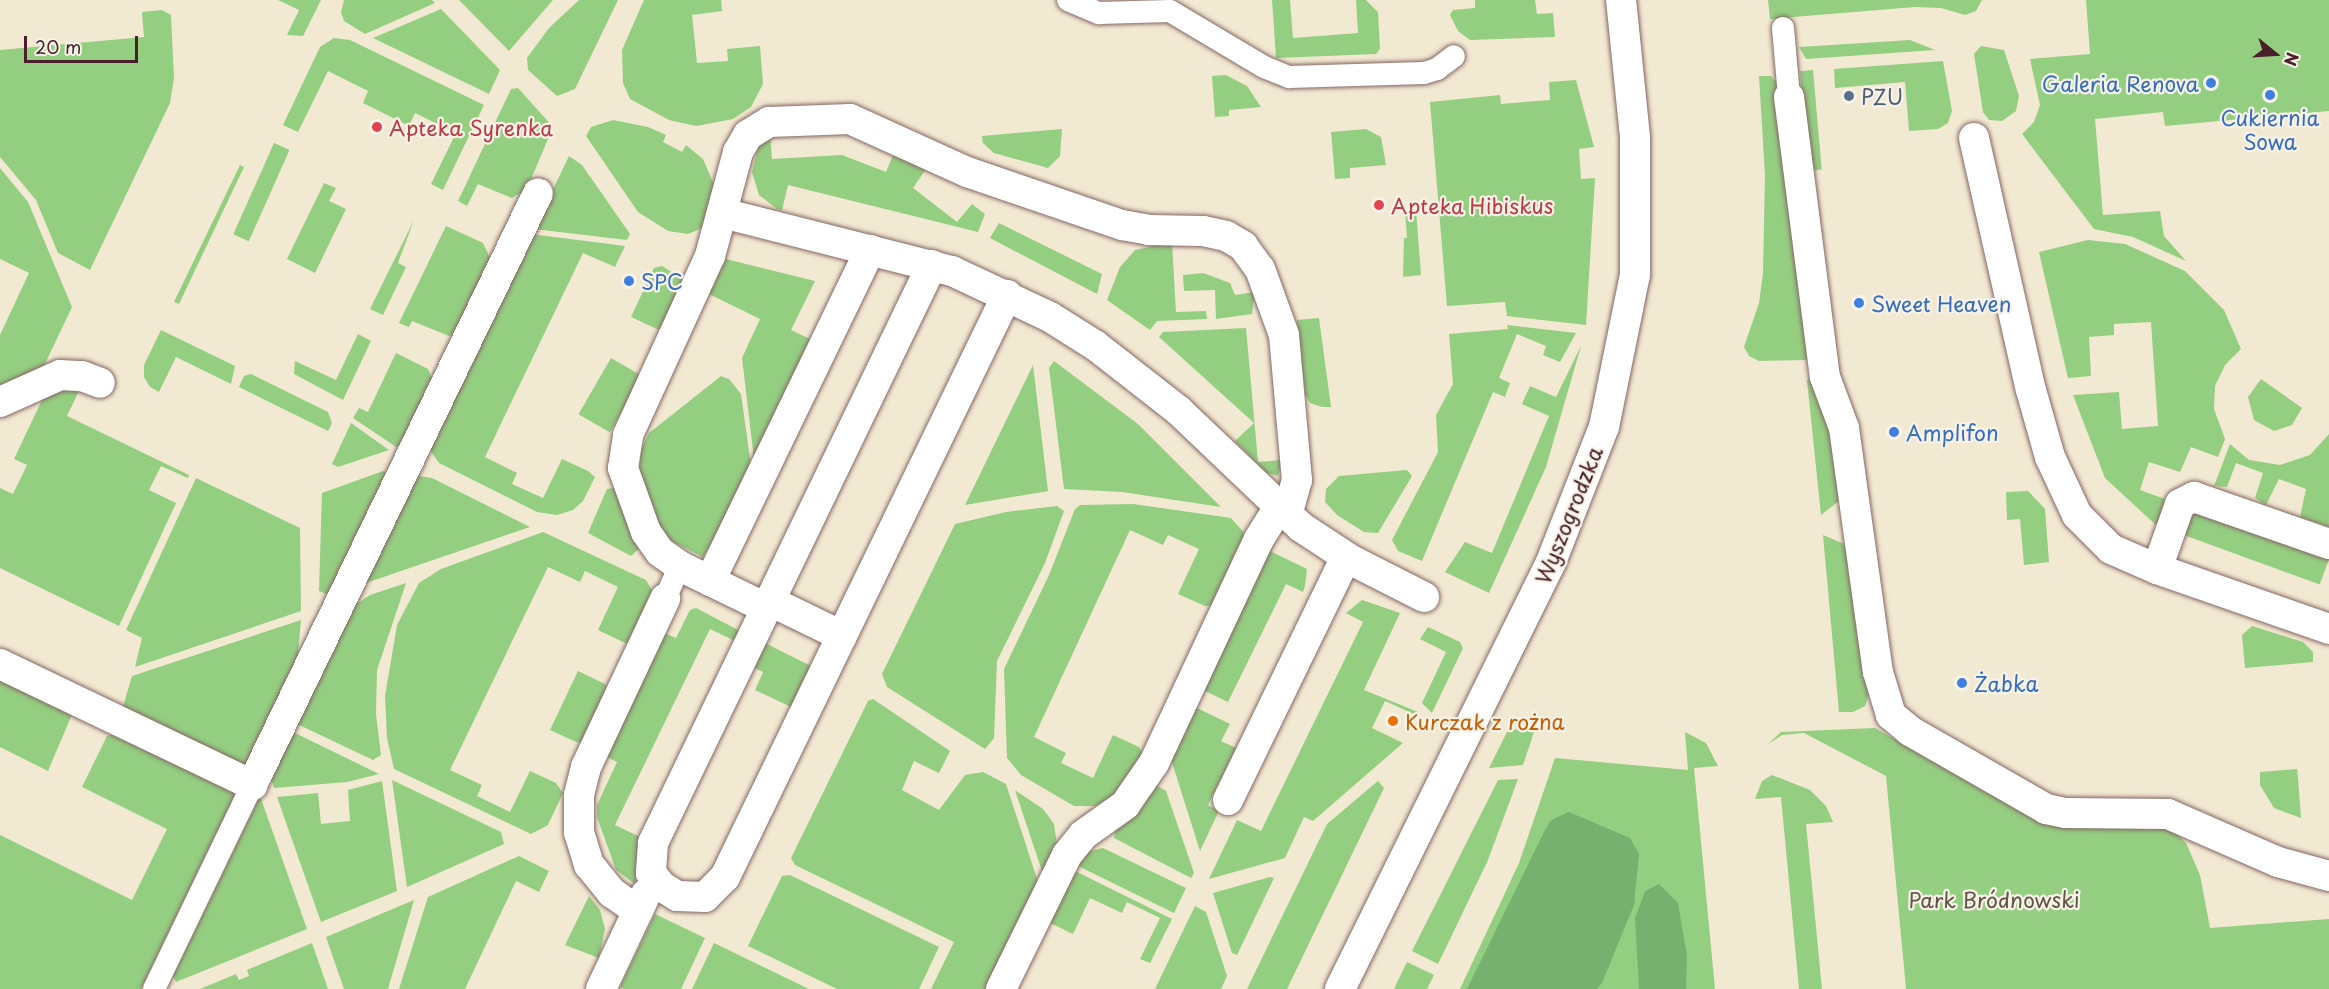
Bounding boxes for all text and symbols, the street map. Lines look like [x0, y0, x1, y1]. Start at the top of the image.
scale bar [27, 24, 141, 62]
north arrow [2245, 24, 2305, 84]
text: 20 m [35, 33, 81, 60]
text: N [2279, 50, 2305, 69]
place label: Galeria Renova [2043, 70, 2199, 96]
marker: Galeria Renova [2204, 76, 2218, 90]
place label: PZU [1861, 83, 1903, 109]
marker: Cukiernia Sowa [2263, 88, 2277, 102]
marker: PZU [1842, 89, 1856, 103]
place label: Cukiernia Sowa [2221, 104, 2319, 154]
place label: Apteka Syrenka [389, 114, 554, 140]
marker: Apteka Syrenka [370, 120, 384, 134]
place label: Apteka Hibiskus [1391, 192, 1557, 218]
marker: Apteka Hibiskus [1372, 198, 1386, 212]
place label: SPC [641, 268, 683, 294]
marker: SPC [622, 274, 636, 288]
place label: Sweet Heaven [1871, 290, 2013, 316]
marker: Sweet Heaven [1852, 296, 1866, 310]
place label: Amplifon [1906, 419, 1999, 445]
marker: Amplifon [1887, 425, 1901, 439]
street label: Wyszogrodzka [1529, 443, 1607, 587]
place label: Żabka [1974, 670, 2038, 696]
marker: Żabka [1955, 676, 1969, 690]
place label: Kurczak z rożna [1405, 708, 1564, 734]
marker: Kurczak z rożna [1386, 714, 1400, 728]
park label: Park Bródnowski [1909, 886, 2079, 912]

